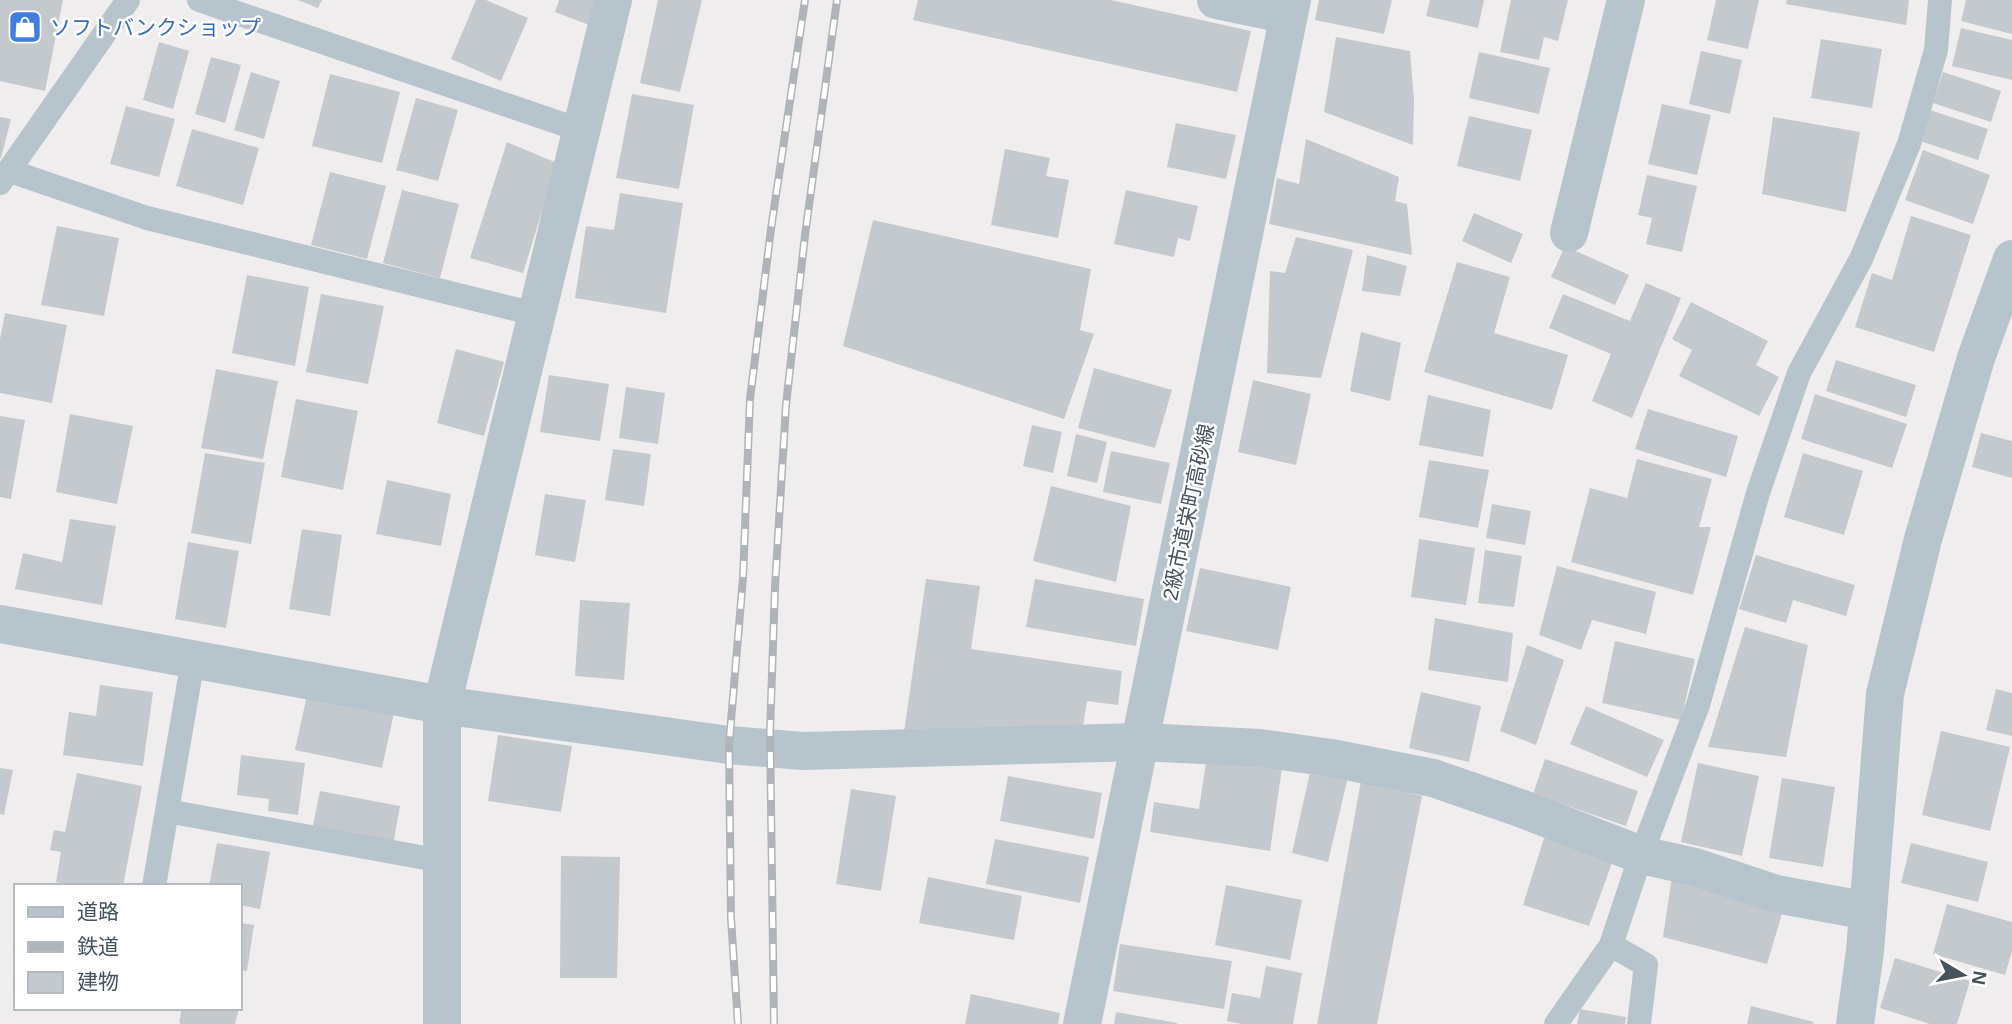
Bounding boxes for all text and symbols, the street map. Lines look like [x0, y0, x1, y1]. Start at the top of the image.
shop icon: ソフトバンクショップ [6, 8, 44, 46]
place label: ソフトバンクショップ [50, 16, 261, 39]
street label: 2級市道栄町高砂線 [1158, 422, 1218, 602]
legend [14, 884, 242, 1010]
text: 道路 [77, 900, 119, 923]
text: 鉄道 [77, 935, 119, 958]
north arrow [1928, 940, 1998, 1010]
text: N [1968, 969, 1991, 986]
text: 建物 [77, 970, 119, 993]

